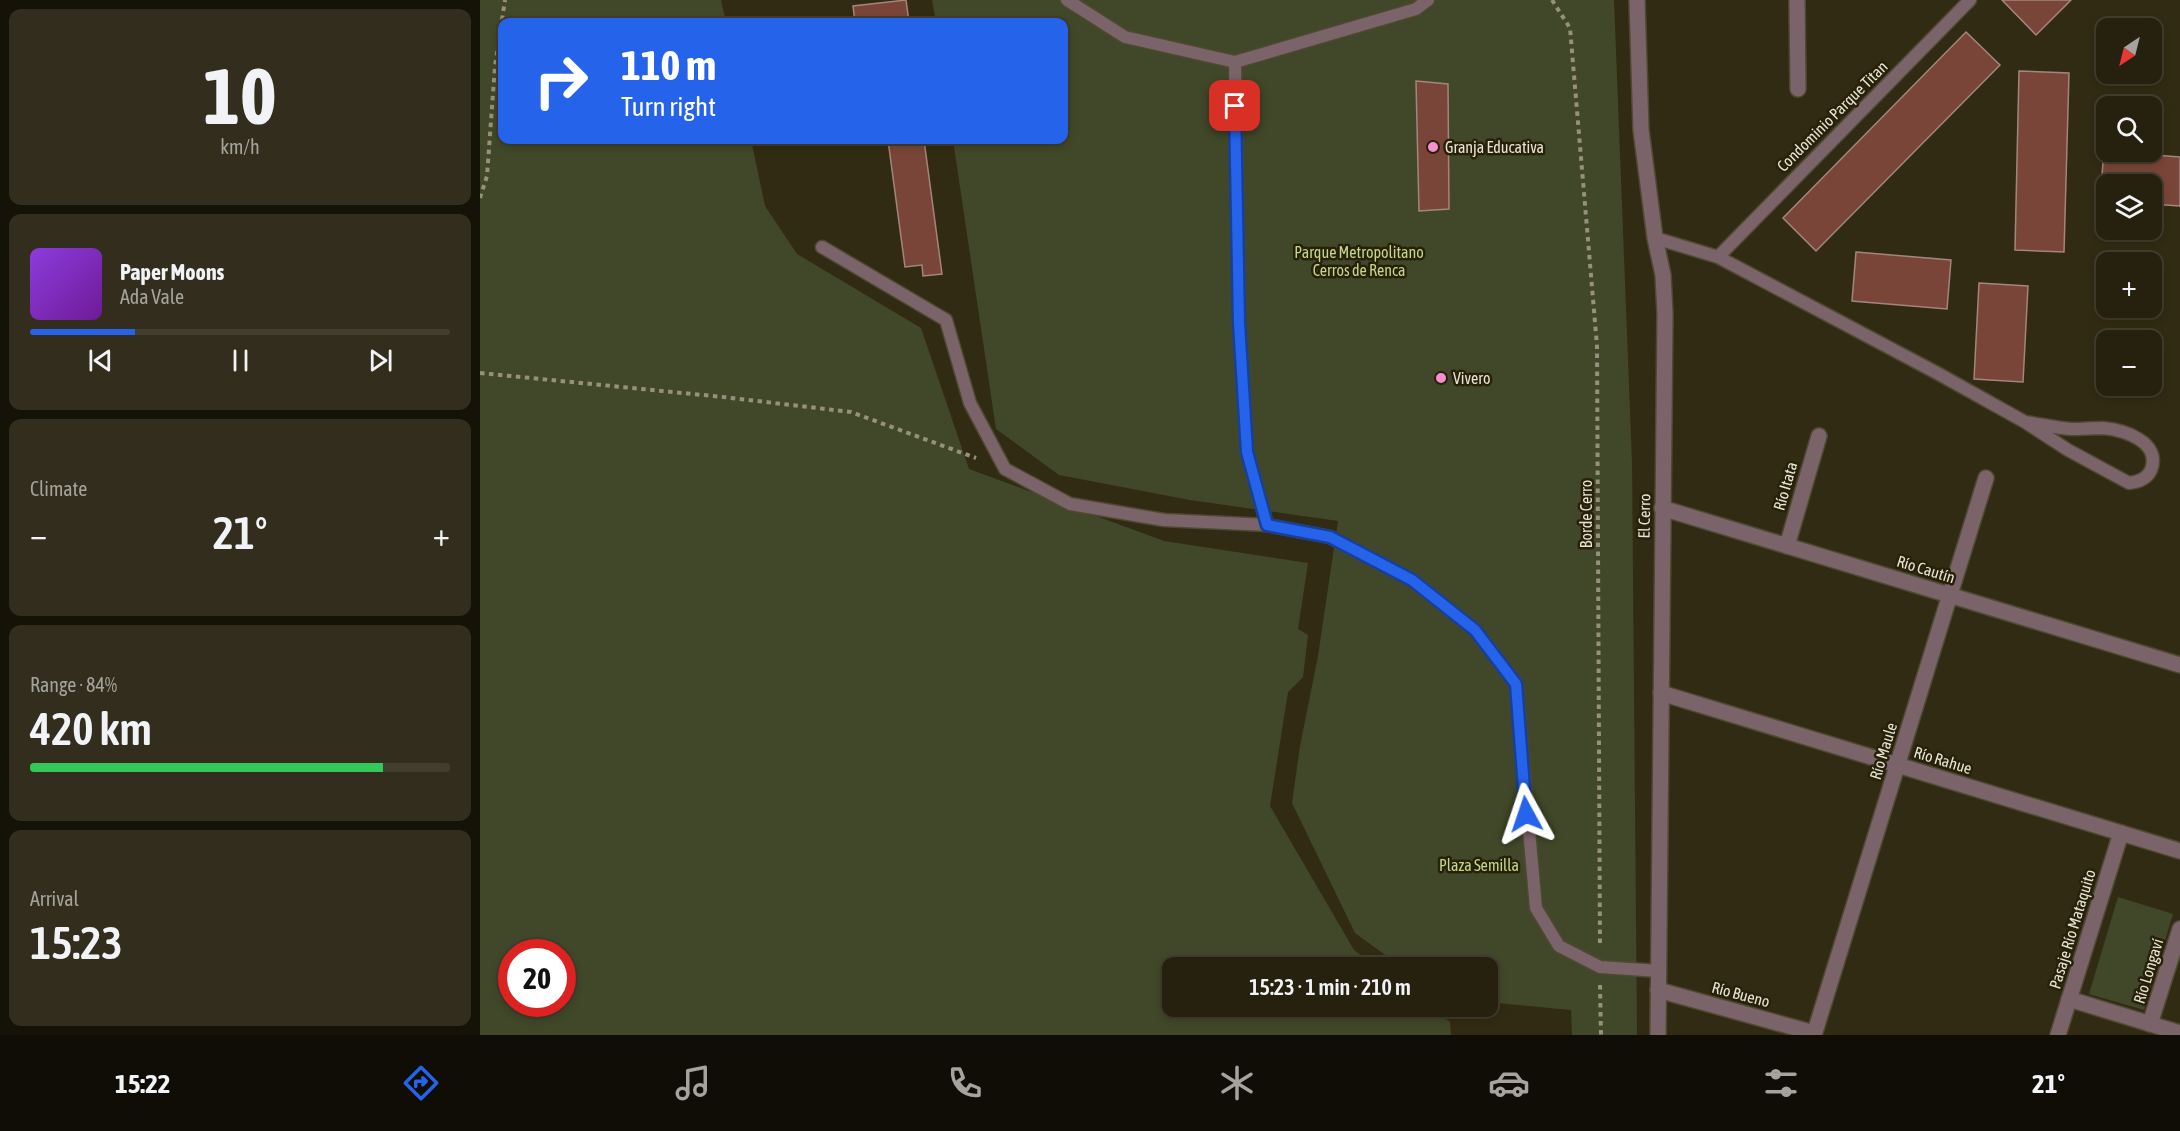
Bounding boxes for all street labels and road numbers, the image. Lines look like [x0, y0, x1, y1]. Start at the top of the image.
street label: Condominio Parque Titan [1773, 57, 1892, 176]
street label: Río Itata [1770, 460, 1800, 512]
street label: Borde Cerro [1577, 480, 1595, 548]
street label: El Cerro [1635, 494, 1653, 538]
street label: Río Cautín [1895, 552, 1957, 586]
street label: Río Maule [1866, 720, 1900, 782]
street label: Río Rahue [1912, 743, 1974, 777]
street label: Pasaje Río Mataquito [2045, 867, 2100, 991]
street label: Río Longaví [2130, 936, 2167, 1006]
street label: Río Bueno [1710, 978, 1772, 1010]

